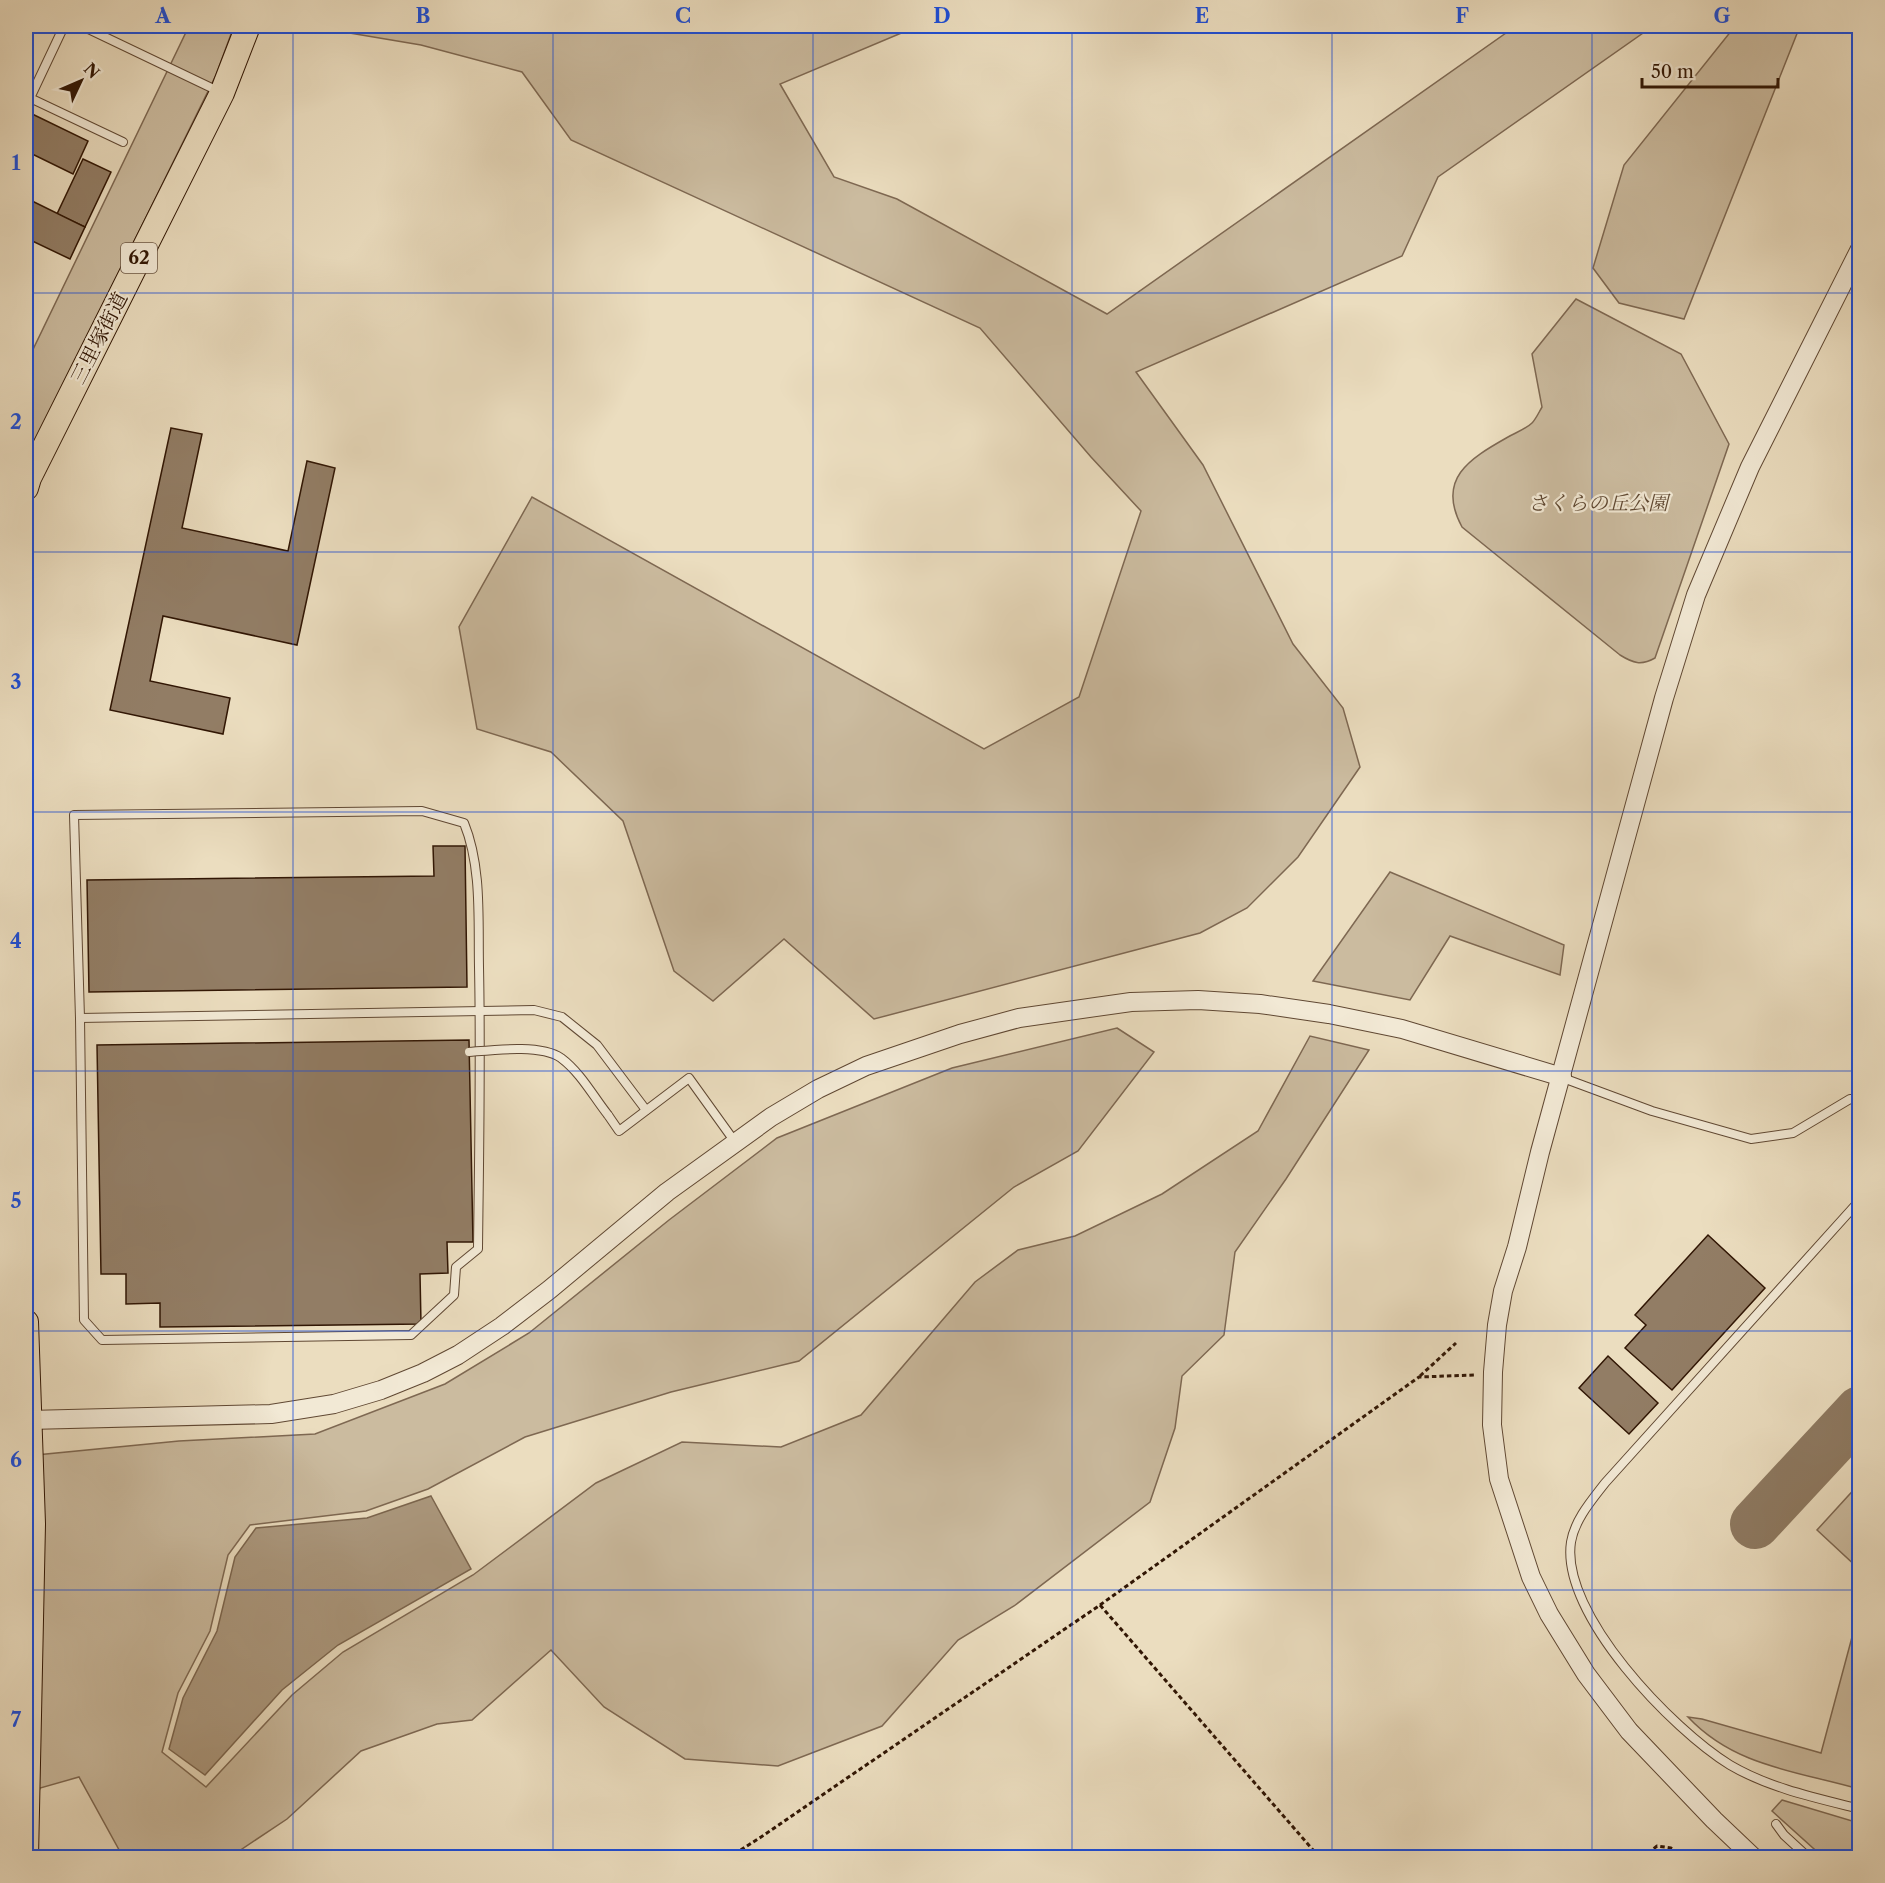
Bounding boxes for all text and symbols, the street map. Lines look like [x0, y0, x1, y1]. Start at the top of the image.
text: A [154, 4, 171, 28]
text: B [416, 4, 431, 28]
text: C [675, 4, 691, 28]
text: D [933, 4, 951, 28]
text: E [1195, 4, 1209, 28]
text: F [1455, 4, 1469, 28]
text: G [1714, 4, 1731, 28]
north arrow [51, 51, 111, 111]
scale bar [1642, 51, 1778, 89]
text: N [80, 59, 104, 83]
text: 50 m [1651, 61, 1694, 83]
text: 1 [12, 151, 21, 175]
road number: 62 [121, 243, 157, 273]
street label: 三里塚街道 [66, 288, 132, 388]
text: 2 [10, 410, 22, 434]
park label: さくらの丘公園 [1528, 491, 1671, 515]
text: 3 [10, 670, 22, 694]
text: 4 [10, 929, 22, 953]
text: 5 [10, 1189, 22, 1213]
text: 6 [10, 1448, 22, 1472]
text: 7 [11, 1708, 22, 1732]

